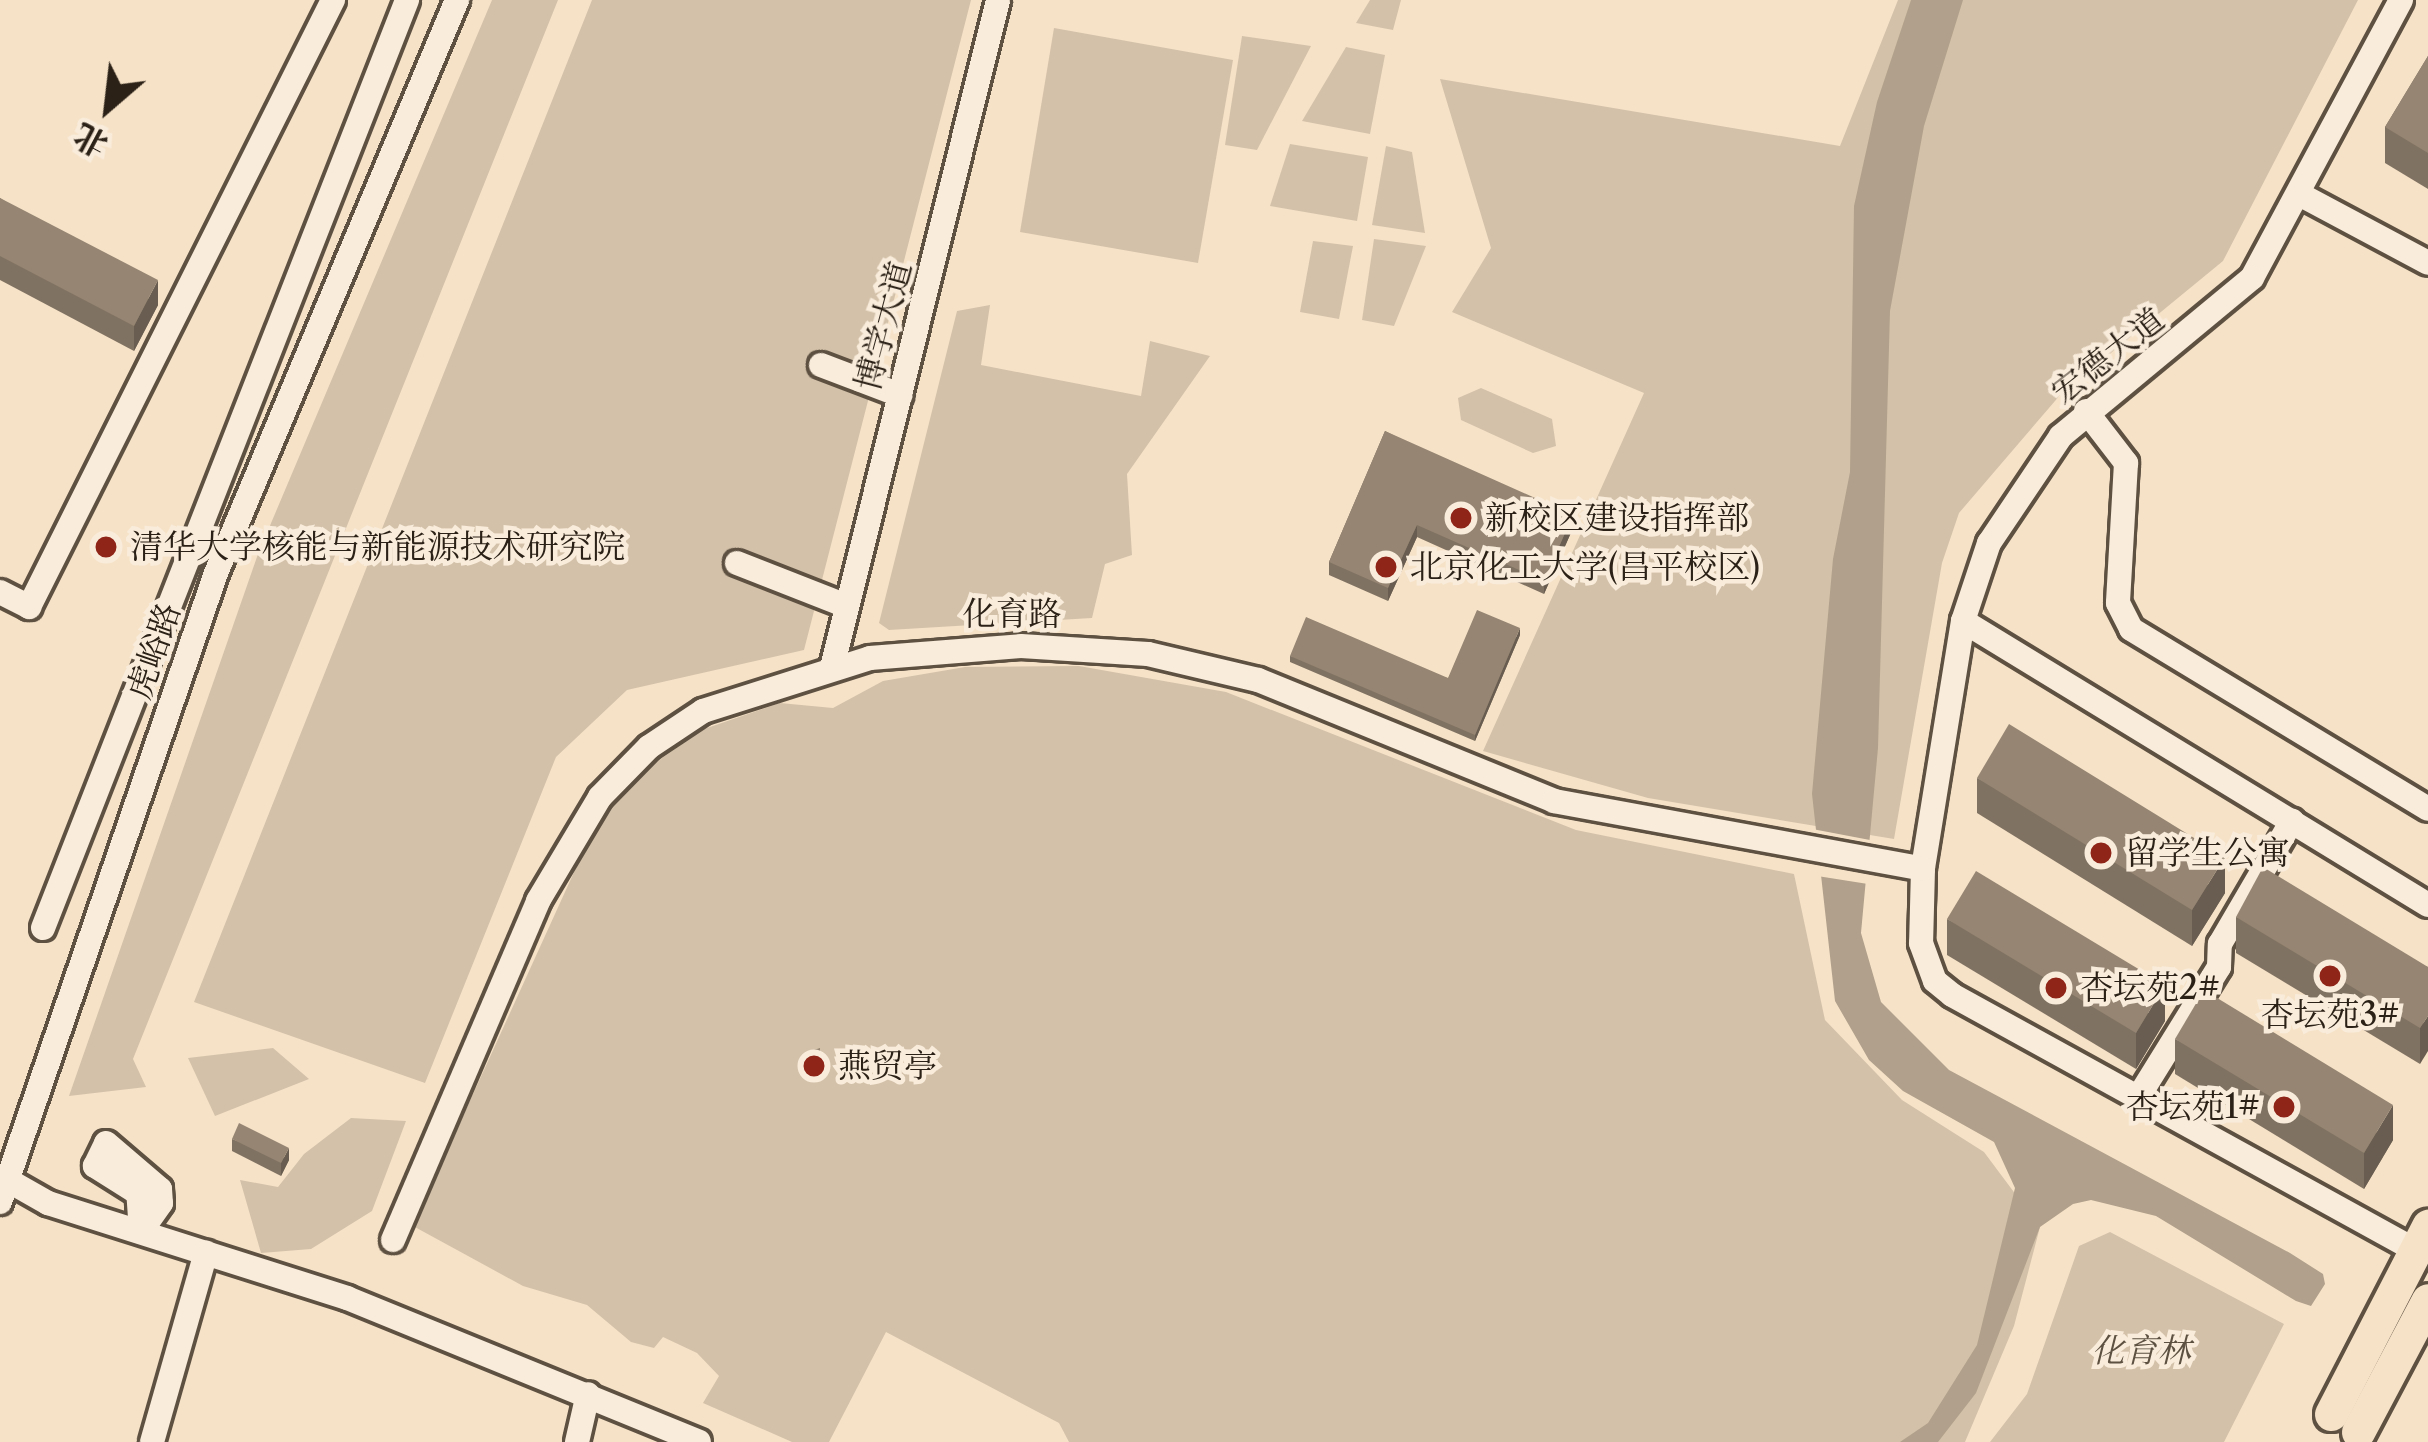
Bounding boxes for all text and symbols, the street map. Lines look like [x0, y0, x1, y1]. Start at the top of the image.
north arrow [48, 48, 168, 168]
text: 北 [67, 114, 115, 166]
street label: 博学大道 [848, 257, 920, 395]
street label: 宏德大道 [2044, 300, 2172, 412]
place label: 新校区建设指挥部 [1485, 498, 1749, 538]
marker: 新校区建设指挥部 [1448, 505, 1474, 531]
place label: 清华大学核能与新能源技术研究院 [130, 527, 625, 567]
marker: 清华大学核能与新能源技术研究院 [93, 534, 119, 560]
place label: 北京化工大学(昌平校区) [1410, 547, 1760, 587]
marker: 北京化工大学(昌平校区) [1373, 554, 1399, 580]
street label: 化育路 [963, 594, 1061, 634]
street label: 虎峪路 [119, 598, 189, 704]
place label: 留学生公寓 [2125, 833, 2290, 873]
marker: 留学生公寓 [2088, 840, 2114, 866]
marker: 杏坛苑3# [2317, 963, 2343, 989]
place label: 杏坛苑2# [2080, 968, 2220, 1008]
marker: 杏坛苑2# [2043, 975, 2069, 1001]
place label: 杏坛苑3# [2260, 995, 2400, 1035]
place label: 燕贸亭 [838, 1046, 937, 1086]
marker: 燕贸亭 [801, 1053, 827, 1079]
place label: 杏坛苑1# [2125, 1087, 2260, 1127]
marker: 杏坛苑1# [2271, 1094, 2297, 1120]
park label: 化育林 [2092, 1331, 2190, 1371]

